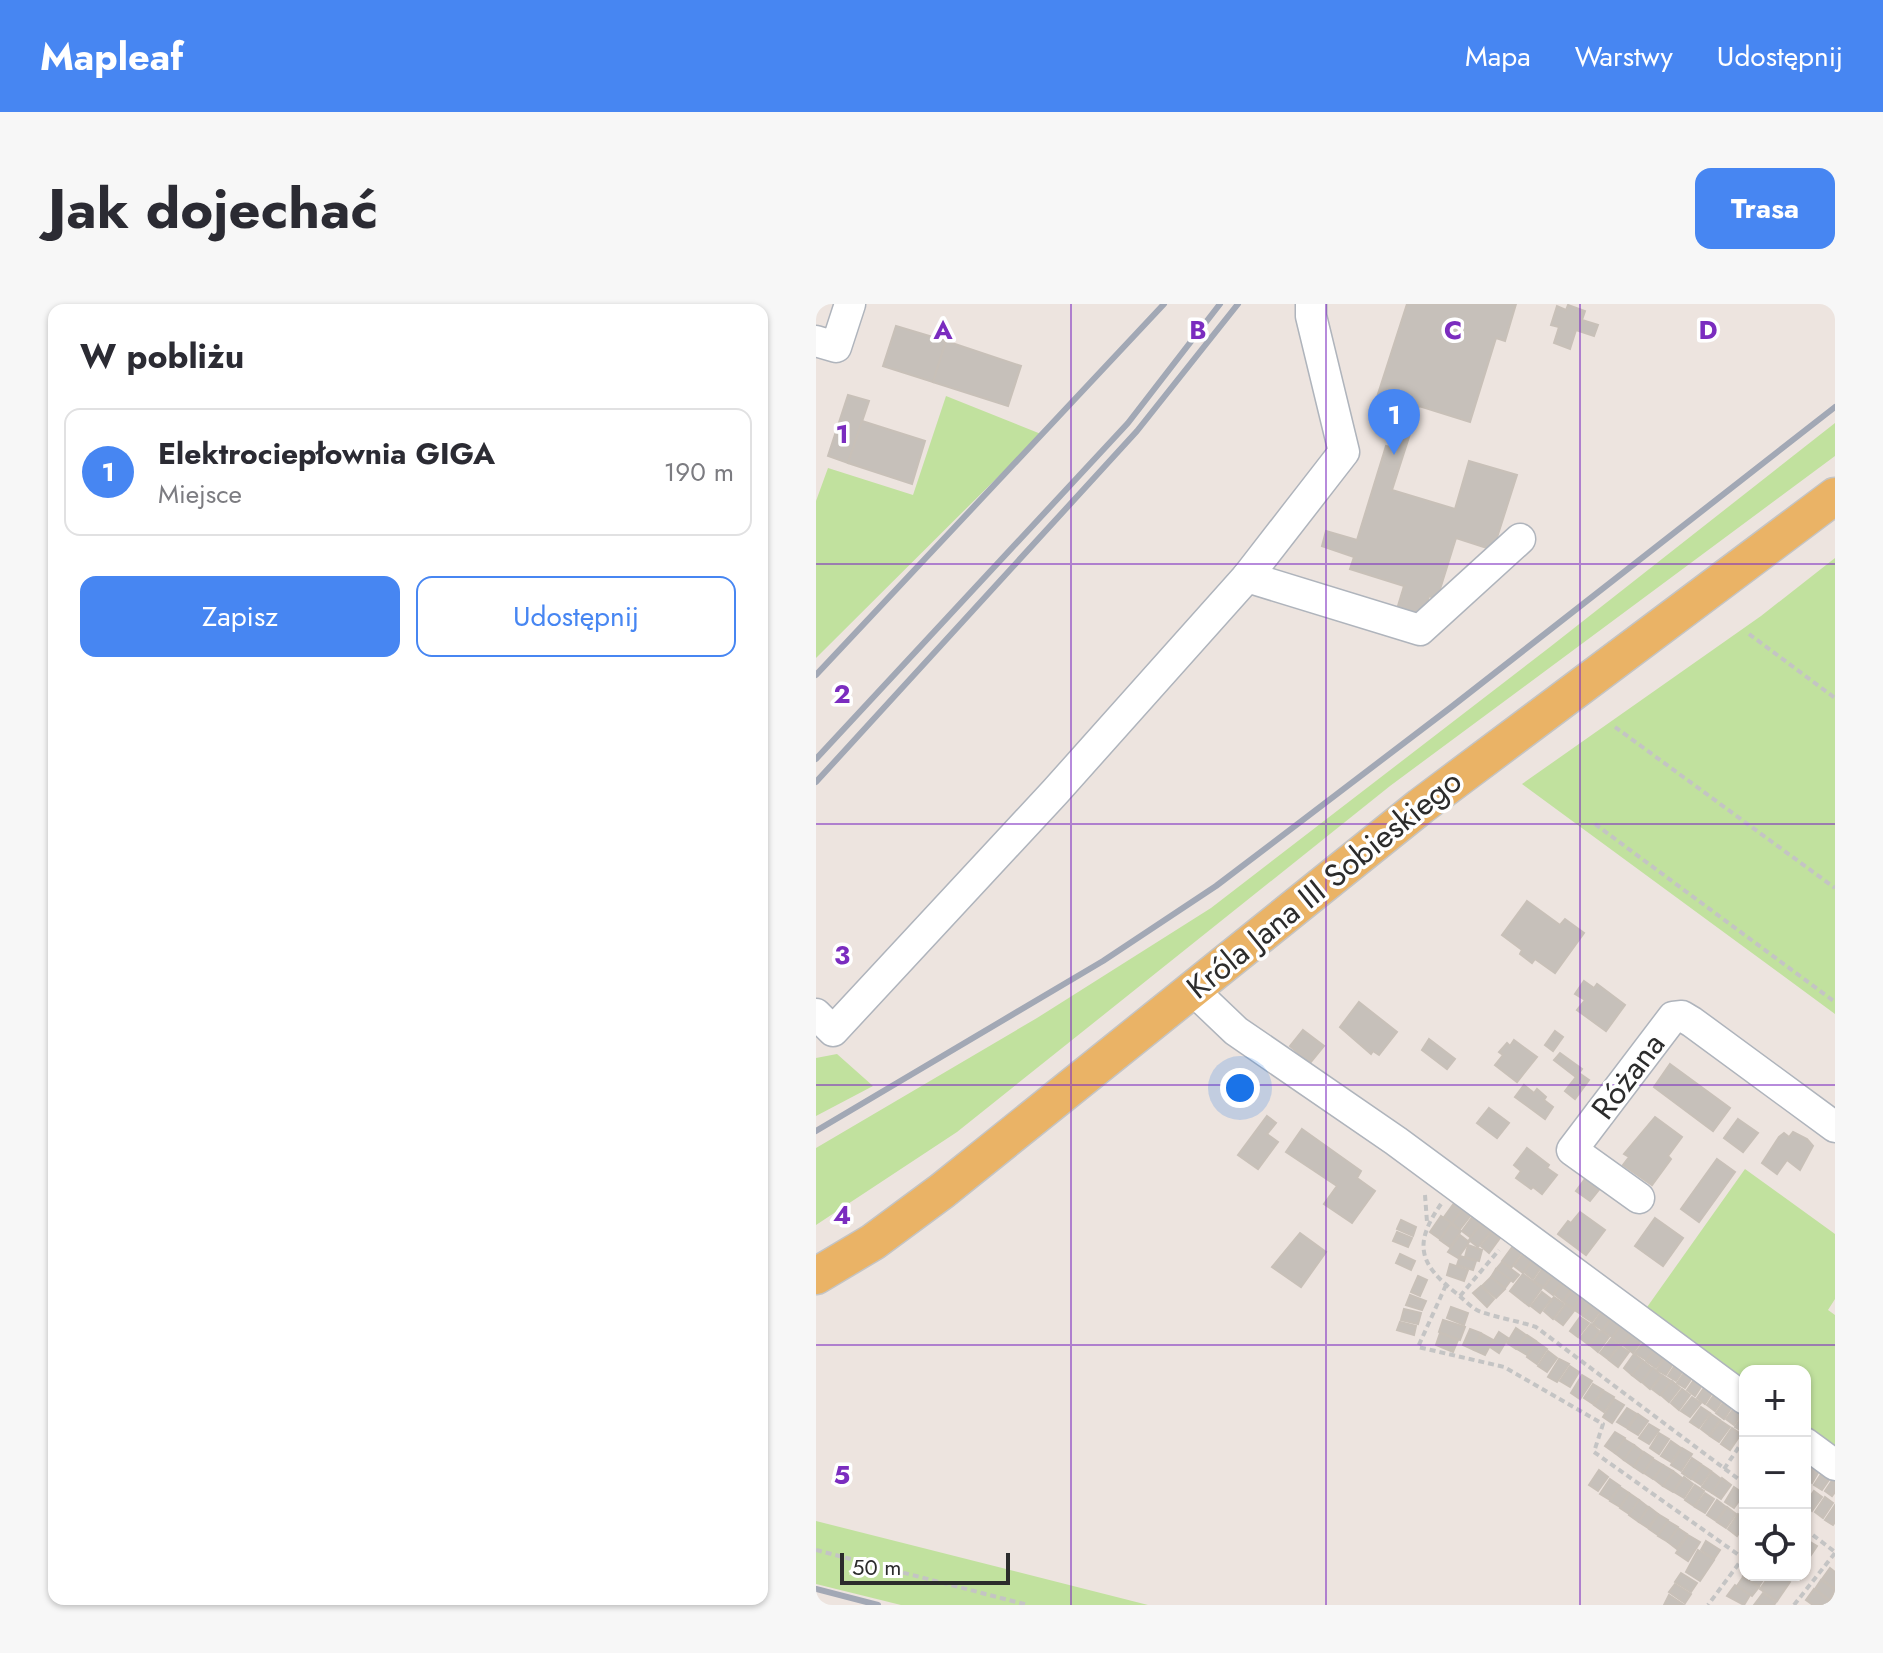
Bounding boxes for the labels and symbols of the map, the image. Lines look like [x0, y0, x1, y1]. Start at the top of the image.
text: A [932, 311, 953, 349]
text: B [1189, 311, 1207, 349]
text: C [1444, 311, 1462, 349]
text: D [1698, 311, 1718, 349]
pin: 1 [1368, 389, 1420, 455]
text: 1 [835, 415, 849, 453]
text: 2 [833, 675, 851, 713]
street label: Króla Jana III Sobieskiego [1177, 759, 1471, 1009]
text: 3 [834, 936, 850, 974]
street label: Różana [1580, 1023, 1676, 1129]
your location [1220, 1068, 1260, 1108]
text: 4 [833, 1196, 851, 1234]
text: 5 [834, 1456, 850, 1494]
scale bar [840, 1549, 1010, 1585]

